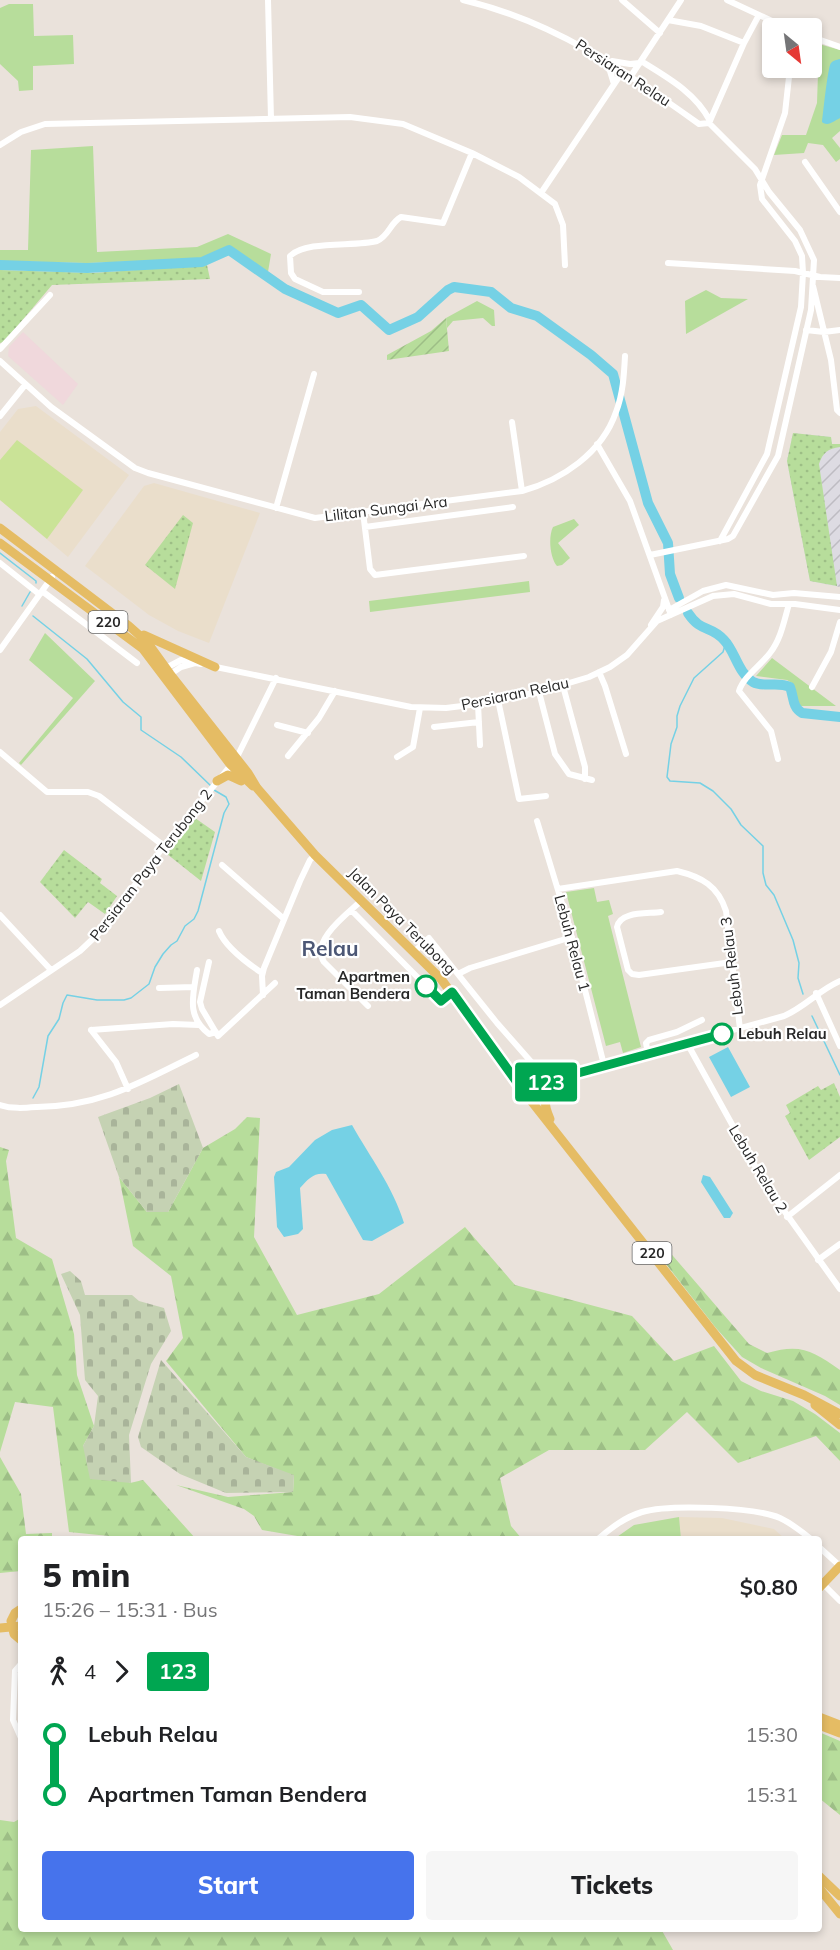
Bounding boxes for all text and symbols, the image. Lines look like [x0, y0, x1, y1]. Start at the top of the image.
north arrow [762, 18, 822, 78]
map controls [762, 18, 822, 78]
street label: Persiaran Relau [572, 35, 674, 110]
street label: Lilitan Sungai Ara [323, 492, 448, 525]
road number: 220 [88, 611, 128, 633]
street label: Persiaran Relau [459, 673, 570, 714]
street label: Persiaran Paya Terubong 2 [85, 785, 216, 944]
street label: Jalan Paya Terubong [345, 863, 460, 978]
street label: Lebuh Relau 1 [550, 893, 594, 993]
street label: Lebuh Relau 3 [716, 916, 747, 1016]
district label: Relau [302, 935, 359, 961]
place label: Apartmen Taman Bendera [296, 967, 410, 1003]
marker: Apartmen Taman Bendera [415, 975, 437, 997]
marker: Lebuh Relau [711, 1023, 733, 1045]
place label: Lebuh Relau [738, 1024, 827, 1043]
line badge: 123 [512, 1062, 580, 1102]
text: 123 [527, 1069, 565, 1095]
street label: Lebuh Relau 2 [725, 1121, 792, 1216]
road number: 220 [632, 1242, 672, 1264]
text: 5 min [42, 1554, 130, 1595]
text: $0.80 [740, 1573, 798, 1601]
text: 15:26 – 15:31 · Bus [42, 1597, 218, 1622]
icon: walk [42, 1655, 75, 1688]
icon: forward [105, 1655, 138, 1688]
text: 123 [159, 1658, 197, 1684]
text: 4 [84, 1659, 96, 1684]
text: Lebuh Relau [88, 1720, 218, 1748]
text: 15:30 [745, 1722, 798, 1747]
text: Apartmen Taman Bendera [88, 1780, 367, 1808]
text: 15:31 [745, 1782, 798, 1807]
button: Start [42, 1851, 414, 1920]
button: Tickets [426, 1851, 798, 1920]

